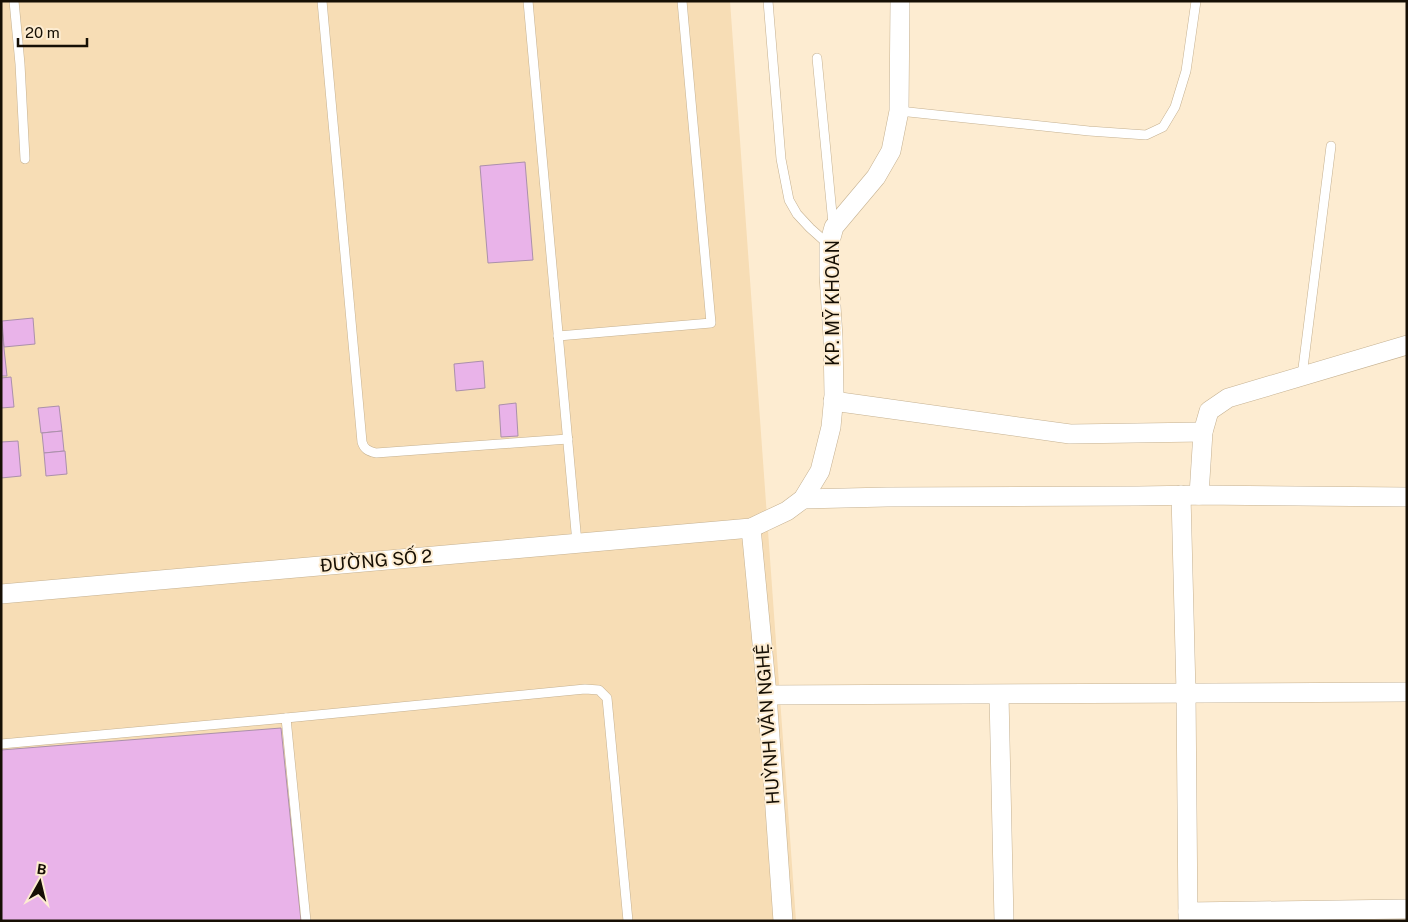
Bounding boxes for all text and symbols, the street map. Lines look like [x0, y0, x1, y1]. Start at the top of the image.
scale bar [18, 15, 86, 47]
text: 20 m [25, 24, 60, 41]
street label: KP. MỸ KHOAN [821, 240, 843, 366]
street label: ĐƯỜNG SỐ 2 [319, 542, 433, 576]
street label: HUỲNH VĂN NGHỆ [750, 643, 784, 805]
north arrow [15, 857, 65, 907]
text: B [36, 861, 48, 878]

